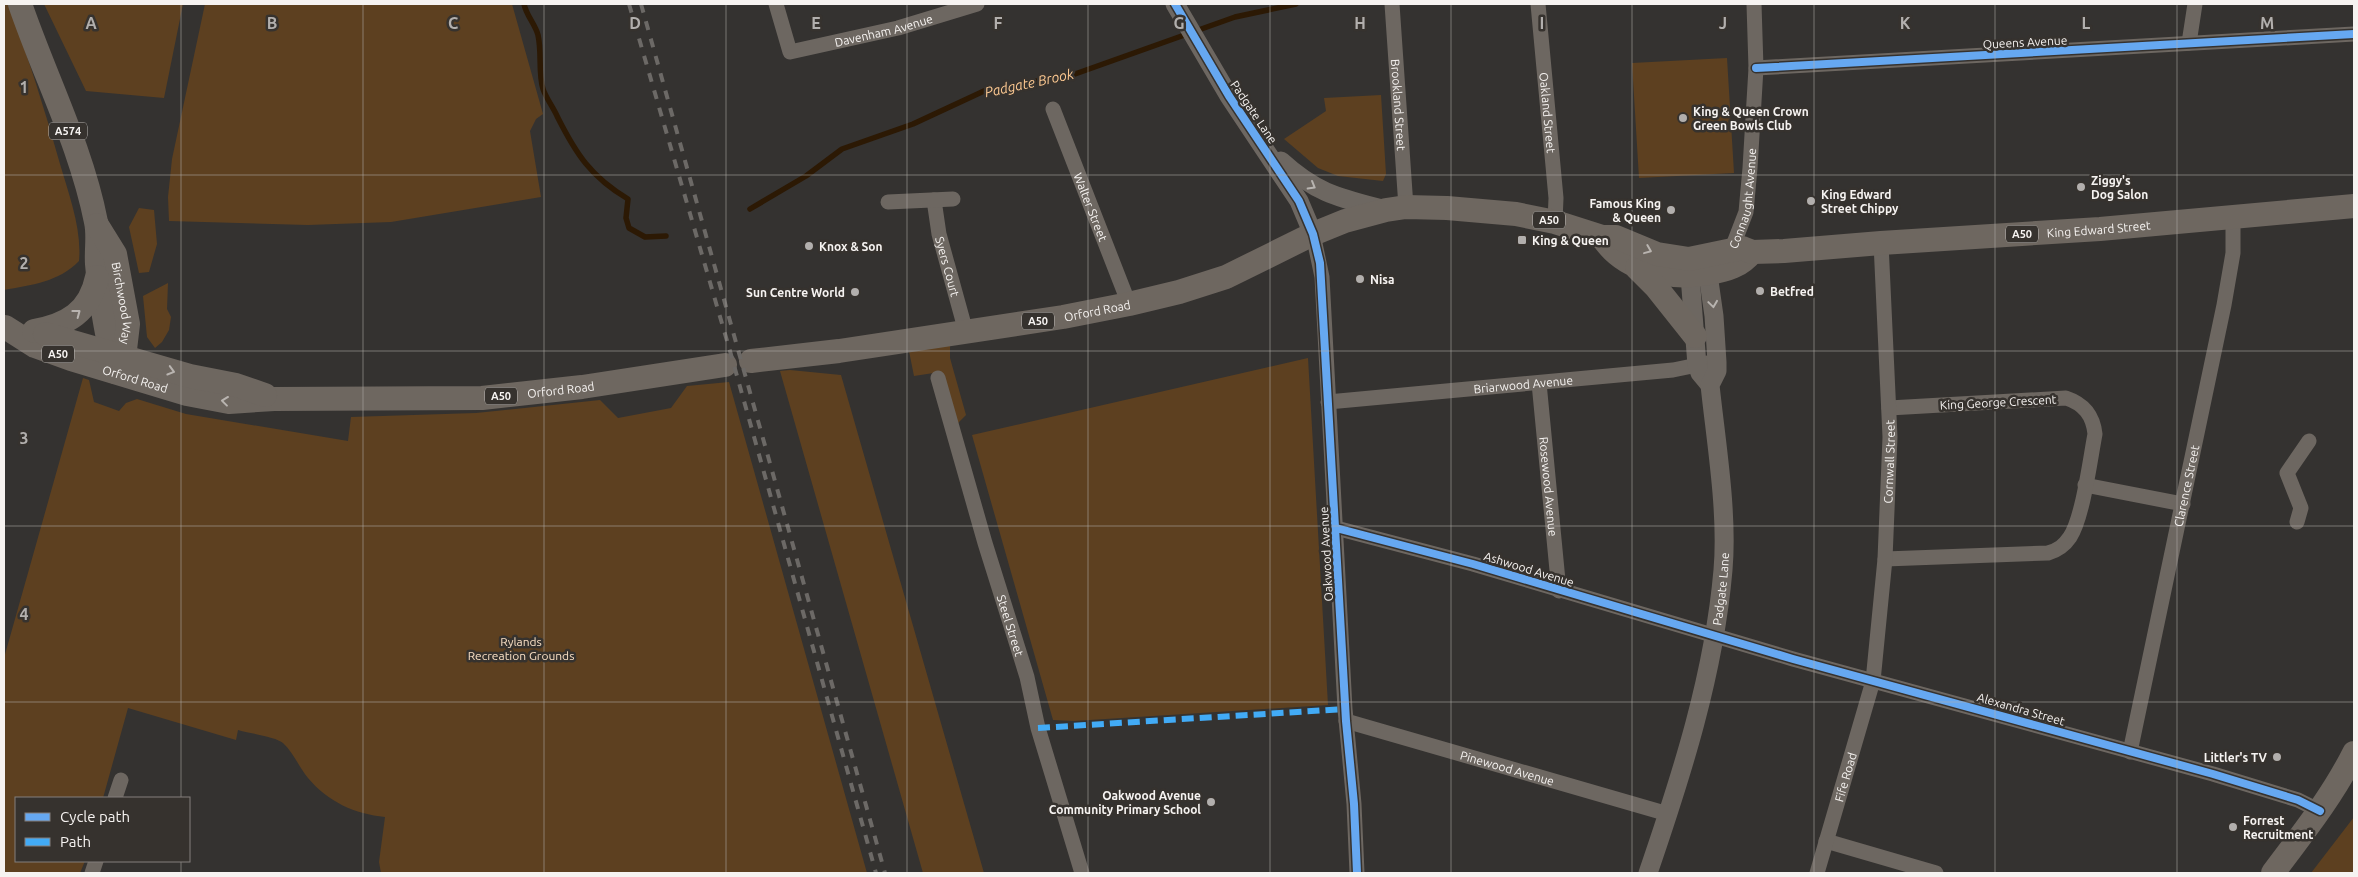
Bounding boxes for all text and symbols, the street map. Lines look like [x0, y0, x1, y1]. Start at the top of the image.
street label: Davenham Avenue [833, 11, 934, 48]
text: A [85, 14, 97, 32]
text: B [267, 14, 277, 32]
text: C [448, 14, 458, 32]
text: D [629, 14, 641, 32]
text: E [811, 14, 821, 32]
text: F [994, 14, 1003, 32]
text: G [1173, 14, 1185, 32]
text: H [1354, 14, 1366, 32]
text: I [1540, 14, 1544, 32]
text: J [1719, 14, 1727, 32]
text: K [1900, 14, 1911, 32]
text: L [2082, 14, 2091, 32]
text: M [2260, 14, 2274, 32]
street label: Queens Avenue [1982, 33, 2068, 51]
street label: Brookland Street [1389, 59, 1409, 151]
water label: Padgate Brook [983, 66, 1076, 100]
street label: Oakland Street [1538, 72, 1558, 154]
text: 1 [19, 78, 29, 96]
street label: Padgate Lane [1228, 78, 1280, 146]
place label: King & Queen Crown Green Bowls Club [1693, 105, 1809, 132]
marker: King & Queen Crown Green Bowls Club [1677, 112, 1689, 124]
road number: A574 [49, 122, 87, 140]
street label: Connaught Avenue [1726, 148, 1758, 250]
street label: Walter Street [1072, 171, 1110, 243]
place label: Ziggy's Dog Salon [2091, 174, 2148, 201]
one-way arrow [1307, 179, 1316, 189]
marker: Ziggy's Dog Salon [2075, 181, 2087, 193]
place label: King Edward Street Chippy [1821, 188, 1899, 215]
marker: King Edward Street Chippy [1805, 195, 1817, 207]
place label: Famous King & Queen [1589, 197, 1661, 224]
marker: Famous King & Queen [1665, 204, 1677, 216]
road number: A50 [1533, 212, 1565, 228]
street label: King Edward Street [2046, 218, 2151, 239]
road number: A50 [2006, 225, 2038, 242]
marker: King & Queen [1516, 234, 1528, 246]
place label: King & Queen [1532, 234, 1609, 247]
street label: Syers Court [933, 235, 962, 298]
marker: Knox & Son [803, 240, 815, 252]
place label: Knox & Son [819, 240, 883, 253]
one-way arrow [1643, 244, 1651, 254]
text: 2 [19, 254, 29, 272]
street label: Birchwood Way [110, 261, 135, 345]
marker: Nisa [1354, 273, 1366, 285]
place label: Nisa [1370, 273, 1394, 286]
marker: Betfred [1754, 285, 1766, 297]
place label: Betfred [1770, 285, 1814, 298]
place label: Sun Centre World [746, 286, 845, 299]
marker: Sun Centre World [849, 286, 861, 298]
street label: Orford Road [1063, 297, 1132, 323]
one-way arrow [1707, 300, 1717, 308]
one-way arrow [71, 311, 80, 319]
road number: A50 [1022, 312, 1054, 330]
road number: A50 [42, 346, 74, 362]
street label: Orford Road [101, 362, 170, 394]
one-way arrow [167, 365, 175, 375]
street label: Briarwood Avenue [1473, 373, 1573, 395]
street label: Orford Road [526, 379, 595, 399]
road number: A50 [485, 388, 517, 404]
street label: King George Crescent [1939, 392, 2057, 412]
one-way arrow [221, 396, 229, 407]
street label: Cornwall Street [1881, 419, 1897, 504]
text: 3 [19, 429, 29, 447]
street label: Rosewood Avenue [1538, 436, 1560, 537]
street label: Clarence Street [2171, 444, 2201, 528]
street label: Oakwood Avenue [1317, 506, 1335, 602]
street label: Ashwood Avenue [1482, 549, 1576, 589]
street label: Padgate Lane [1710, 552, 1731, 626]
street label: Steel Street [995, 593, 1027, 658]
text: 4 [19, 605, 29, 623]
park label: Rylands Recreation Grounds [468, 635, 574, 662]
street label: Alexandra Street [1976, 690, 2067, 728]
street label: Pinewood Avenue [1459, 748, 1556, 787]
street label: Fife Road [1832, 751, 1858, 803]
place label: Littler's TV [2204, 751, 2268, 764]
marker: Littler's TV [2271, 751, 2283, 763]
place label: Oakwood Avenue Community Primary School [1049, 789, 1201, 816]
marker: Oakwood Avenue Community Primary School [1205, 796, 1217, 808]
legend [15, 797, 190, 862]
text: Cycle path [60, 808, 130, 825]
place label: Forrest Recruitment [2243, 814, 2313, 841]
marker: Forrest Recruitment [2227, 821, 2239, 833]
text: Path [60, 833, 91, 850]

